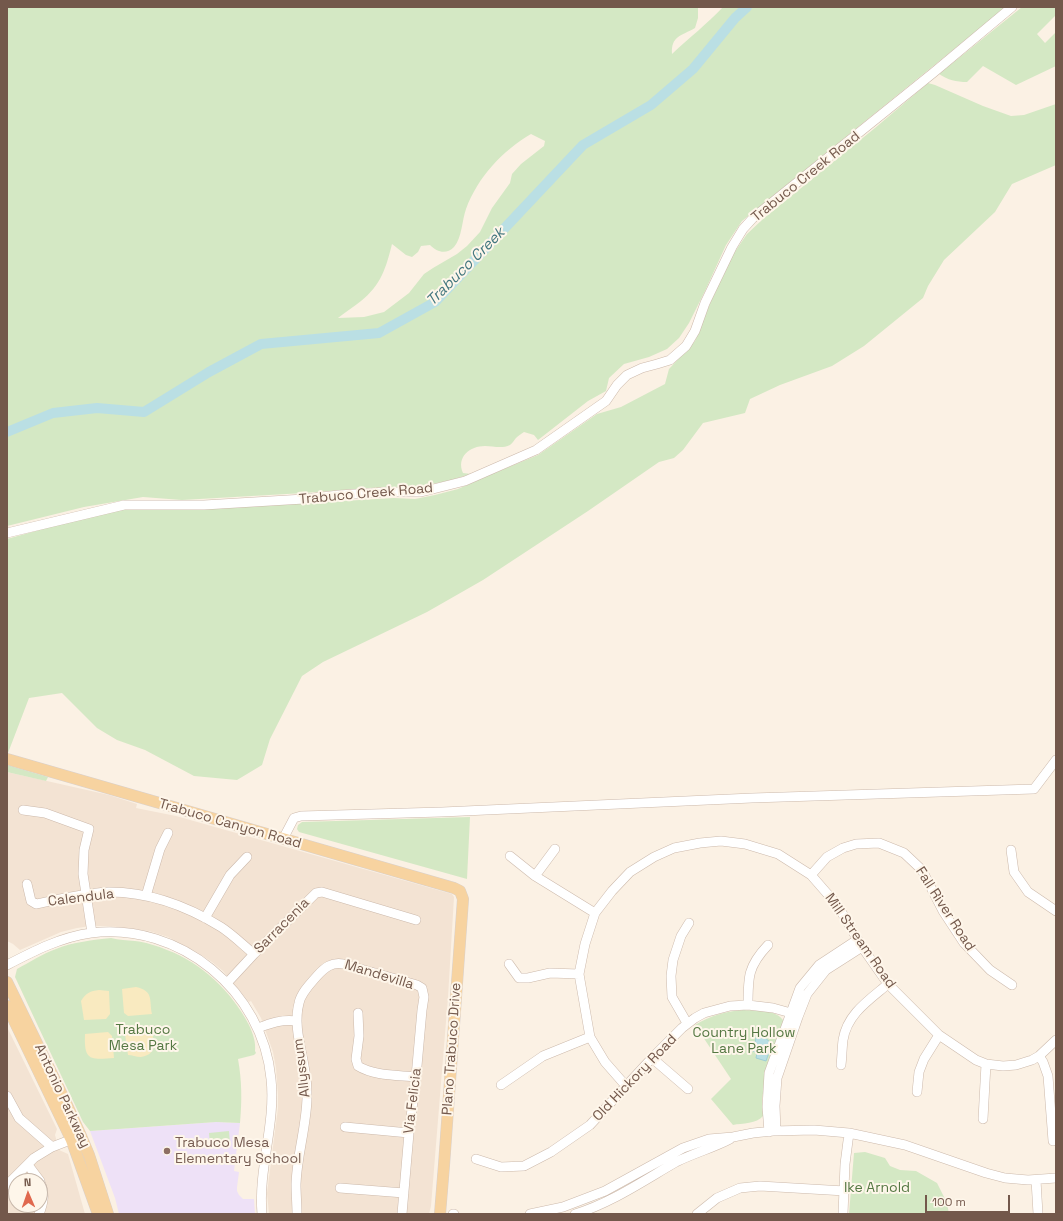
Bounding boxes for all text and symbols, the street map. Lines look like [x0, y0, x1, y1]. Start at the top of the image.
street label: Trabuco Creek Road [748, 128, 864, 226]
water label: Trabuco Creek [423, 224, 509, 310]
street label: Trabuco Creek Road [298, 480, 434, 508]
street label: Trabuco Canyon Road [157, 796, 303, 852]
street label: Fall River Road [912, 864, 978, 954]
street label: Calendula [47, 886, 115, 910]
street label: Mill Stream Road [821, 890, 899, 992]
street label: Sarracenia [251, 895, 313, 957]
street label: Mandevilla [342, 956, 416, 994]
street label: Plano Trabuco Drive [439, 982, 465, 1116]
park label: Trabuco Mesa Park [109, 1022, 177, 1054]
park label: Country Hollow Lane Park [693, 1025, 795, 1058]
street label: Old Hickory Road [589, 1031, 681, 1125]
street label: Allyssum [290, 1037, 314, 1099]
street label: Antonio Parkway [31, 1041, 93, 1151]
street label: Via Felicia [401, 1067, 425, 1135]
place label: Trabuco Mesa Elementary School [175, 1135, 301, 1168]
marker: Trabuco Mesa Elementary School [162, 1146, 172, 1156]
north arrow [8, 1173, 48, 1213]
text: N [24, 1175, 32, 1189]
park label: Ike Arnold [844, 1180, 910, 1196]
scale bar [927, 1187, 1012, 1213]
text: 100 m [932, 1194, 966, 1210]

